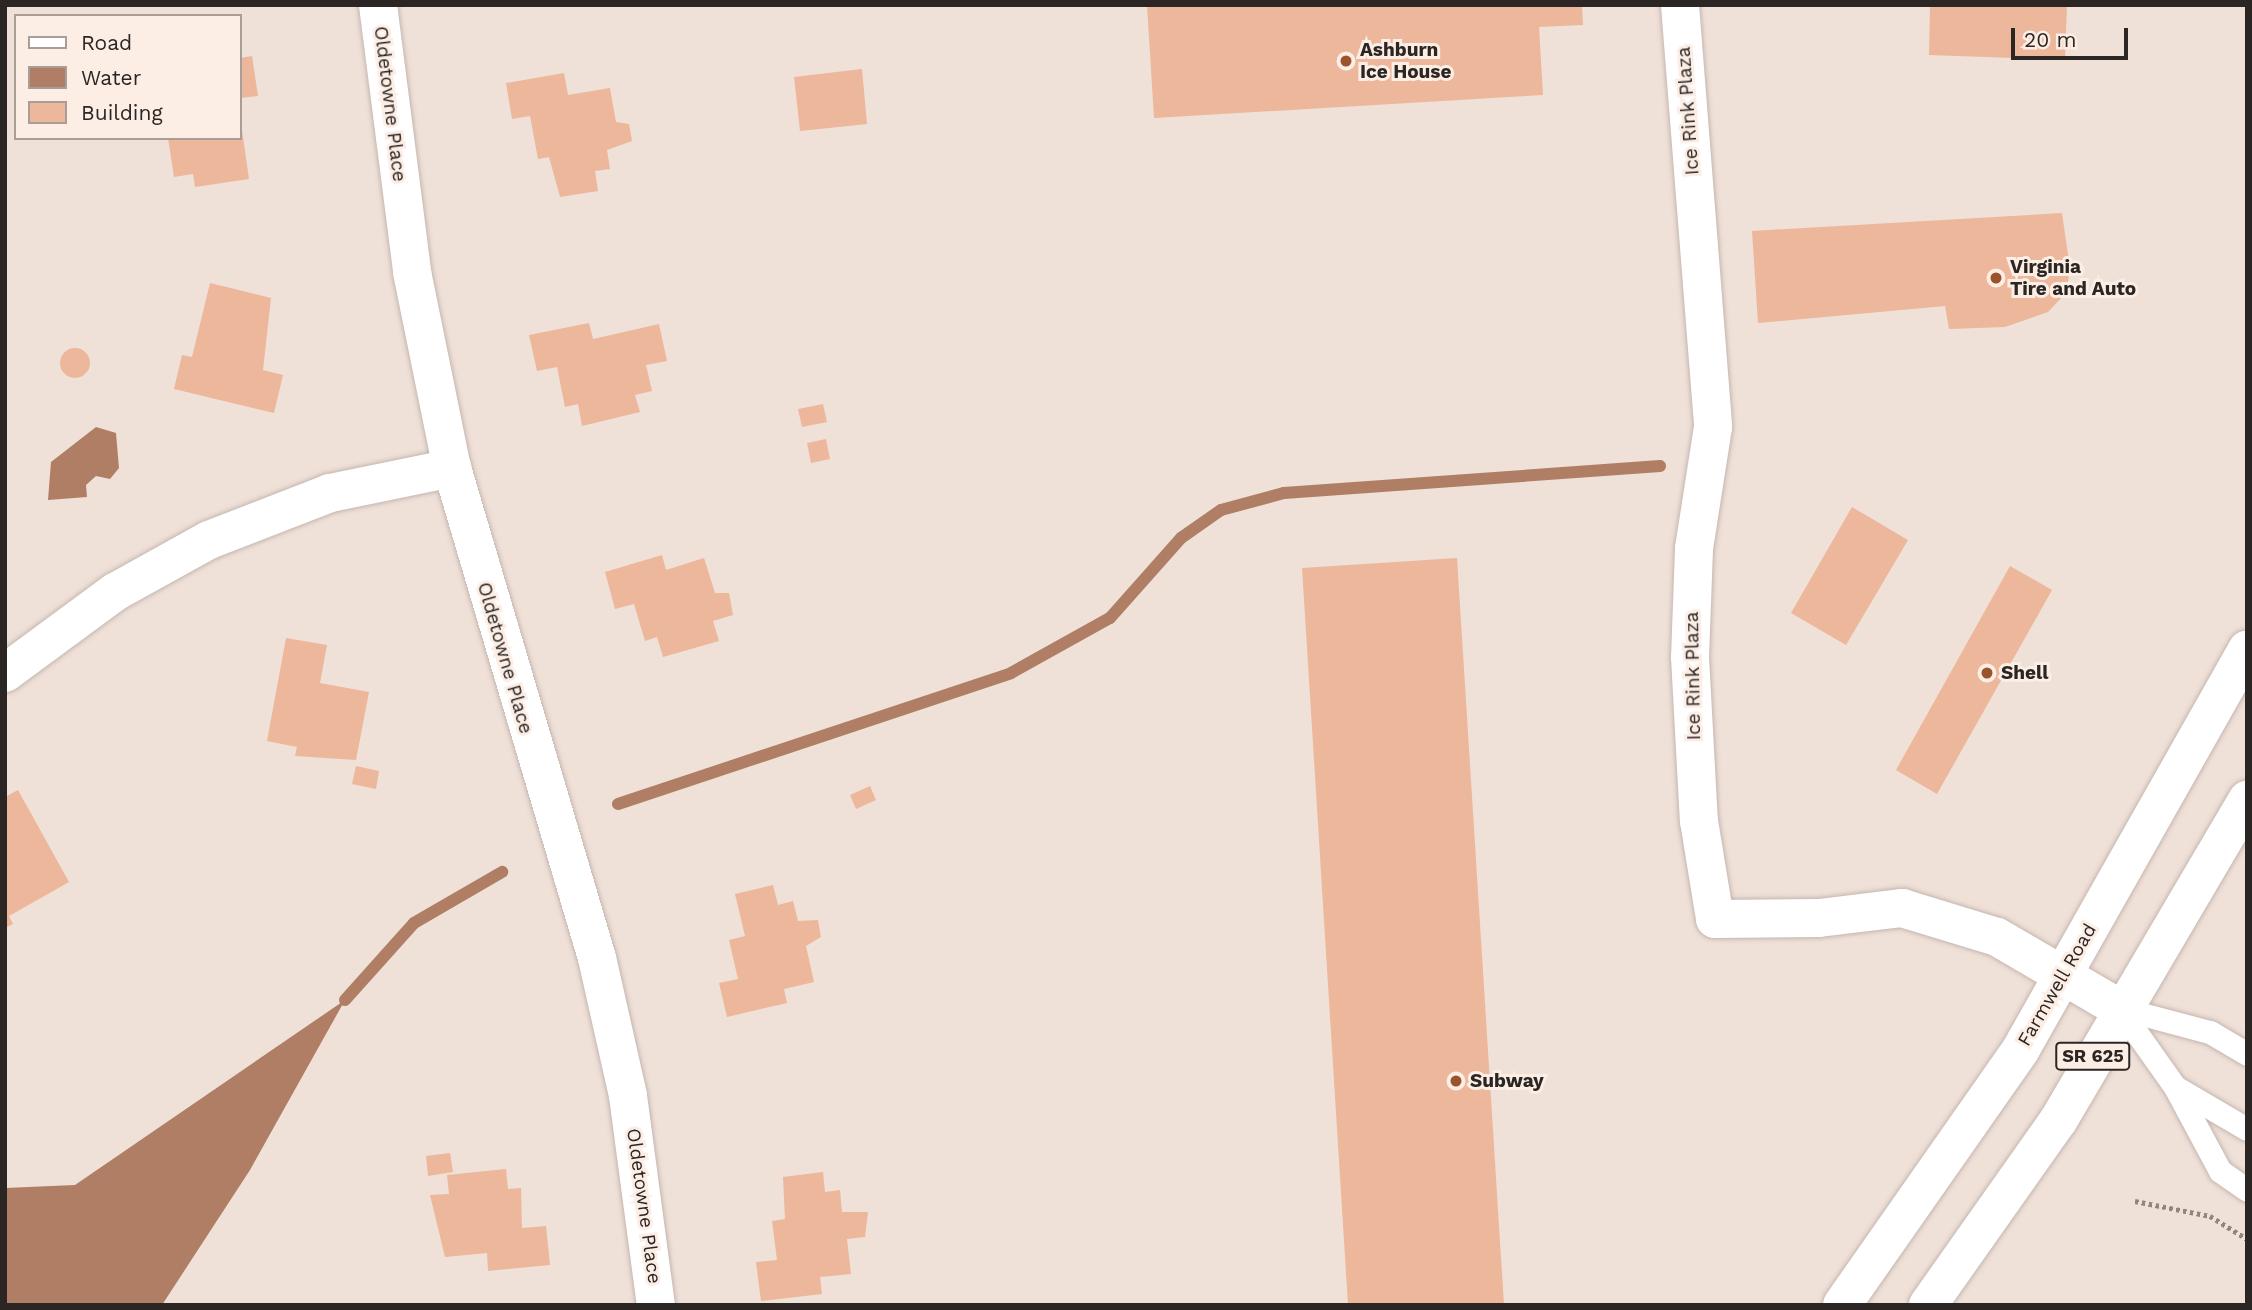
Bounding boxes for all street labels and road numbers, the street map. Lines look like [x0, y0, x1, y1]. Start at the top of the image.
street label: Oldetowne Place [369, 25, 411, 183]
street label: Ice Rink Plaza [1672, 46, 1704, 176]
street label: Oldetowne Place [472, 580, 538, 736]
street label: Ice Rink Plaza [1680, 611, 1706, 741]
street label: Farmwell Road [2013, 919, 2101, 1051]
road number: SR 625 [2054, 1042, 2132, 1070]
street label: Oldetowne Place [622, 1127, 666, 1285]

